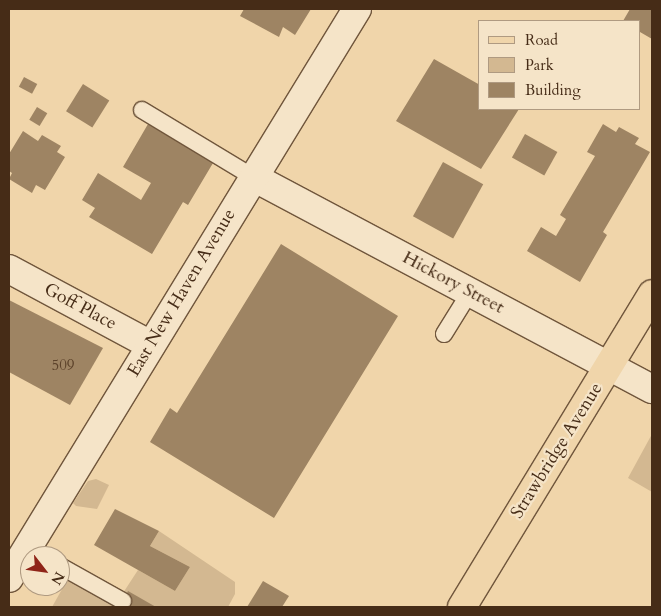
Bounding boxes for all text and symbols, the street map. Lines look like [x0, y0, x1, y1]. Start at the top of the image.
legend [478, 20, 641, 110]
text: Road [525, 30, 558, 50]
text: Park [525, 55, 554, 75]
text: Building [525, 80, 581, 100]
street label: East New Haven Avenue [123, 205, 241, 381]
street label: Hickory Street [399, 247, 507, 319]
street label: Goff Place [40, 279, 120, 335]
house number: 509 [51, 357, 75, 375]
street label: Strawbridge Avenue [507, 379, 607, 523]
north arrow [20, 546, 70, 596]
text: N [46, 568, 69, 588]

